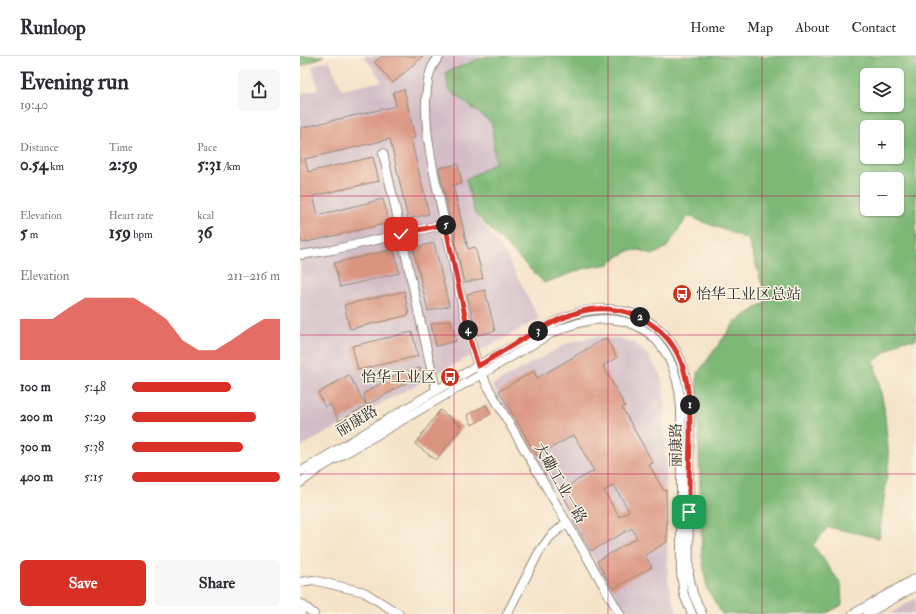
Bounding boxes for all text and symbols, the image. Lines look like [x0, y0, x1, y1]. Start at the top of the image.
text: Runloop [20, 16, 86, 40]
text: Home [690, 19, 725, 36]
text: Map [747, 19, 773, 36]
text: About [795, 19, 829, 36]
text: Contact [851, 19, 896, 36]
text: Evening run [20, 68, 129, 96]
map controls [860, 68, 904, 216]
button: layers [860, 68, 904, 112]
button: share [238, 69, 280, 111]
text: 19:40 [20, 97, 48, 113]
button: + [860, 120, 904, 164]
text: Distance [20, 141, 58, 154]
text: Time [109, 141, 133, 154]
text: Pace [197, 141, 217, 154]
text: 0.54 [20, 154, 48, 175]
text: 2:59 [109, 154, 138, 175]
text: 5:31 [197, 154, 222, 175]
text: km [48, 160, 64, 173]
text: /km [222, 160, 241, 173]
button: − [860, 172, 904, 216]
text: Elevation [20, 209, 62, 222]
text: Heart rate [109, 209, 153, 222]
text: kcal [197, 209, 214, 222]
pin: 5 [436, 215, 456, 235]
pin [384, 217, 418, 251]
text: 5 [444, 218, 448, 231]
text: 5 [20, 222, 27, 243]
text: 159 [109, 222, 131, 243]
text: 36 [197, 222, 212, 243]
icon: check [390, 223, 412, 245]
text: m [27, 228, 38, 241]
text: bpm [131, 228, 153, 241]
text: Elevation [20, 268, 70, 284]
text: 211–216 m [227, 268, 280, 284]
bus stop icon: 怡华工业区总站 [671, 283, 693, 305]
place label: 怡华工业区总站 [696, 285, 801, 304]
pin: 2 [630, 307, 650, 327]
text: 2 [637, 310, 643, 323]
pin: 4 [458, 320, 478, 340]
pin: 3 [528, 321, 548, 341]
text: 4 [465, 323, 471, 336]
text: 3 [536, 324, 540, 337]
bus stop icon: 怡华工业区 [439, 366, 461, 388]
place label: 怡华工业区 [361, 368, 436, 387]
text: 100 m [20, 379, 51, 395]
text: 5:48 [84, 379, 106, 395]
pin: 1 [680, 395, 700, 415]
text: 1 [688, 398, 692, 411]
street label: 丽康路 [333, 401, 381, 441]
text: 200 m [20, 409, 53, 425]
text: 5:29 [84, 409, 106, 425]
street label: 丽康路 [667, 422, 686, 468]
text: 300 m [20, 439, 51, 455]
text: 5:38 [84, 439, 104, 455]
street label: 大磡工业一路 [529, 439, 591, 527]
text: 400 m [20, 469, 53, 485]
text: 5:15 [84, 469, 103, 485]
pin [672, 495, 706, 529]
icon: arrive [678, 501, 700, 523]
button: Save [20, 560, 146, 606]
button: Share [154, 560, 280, 606]

